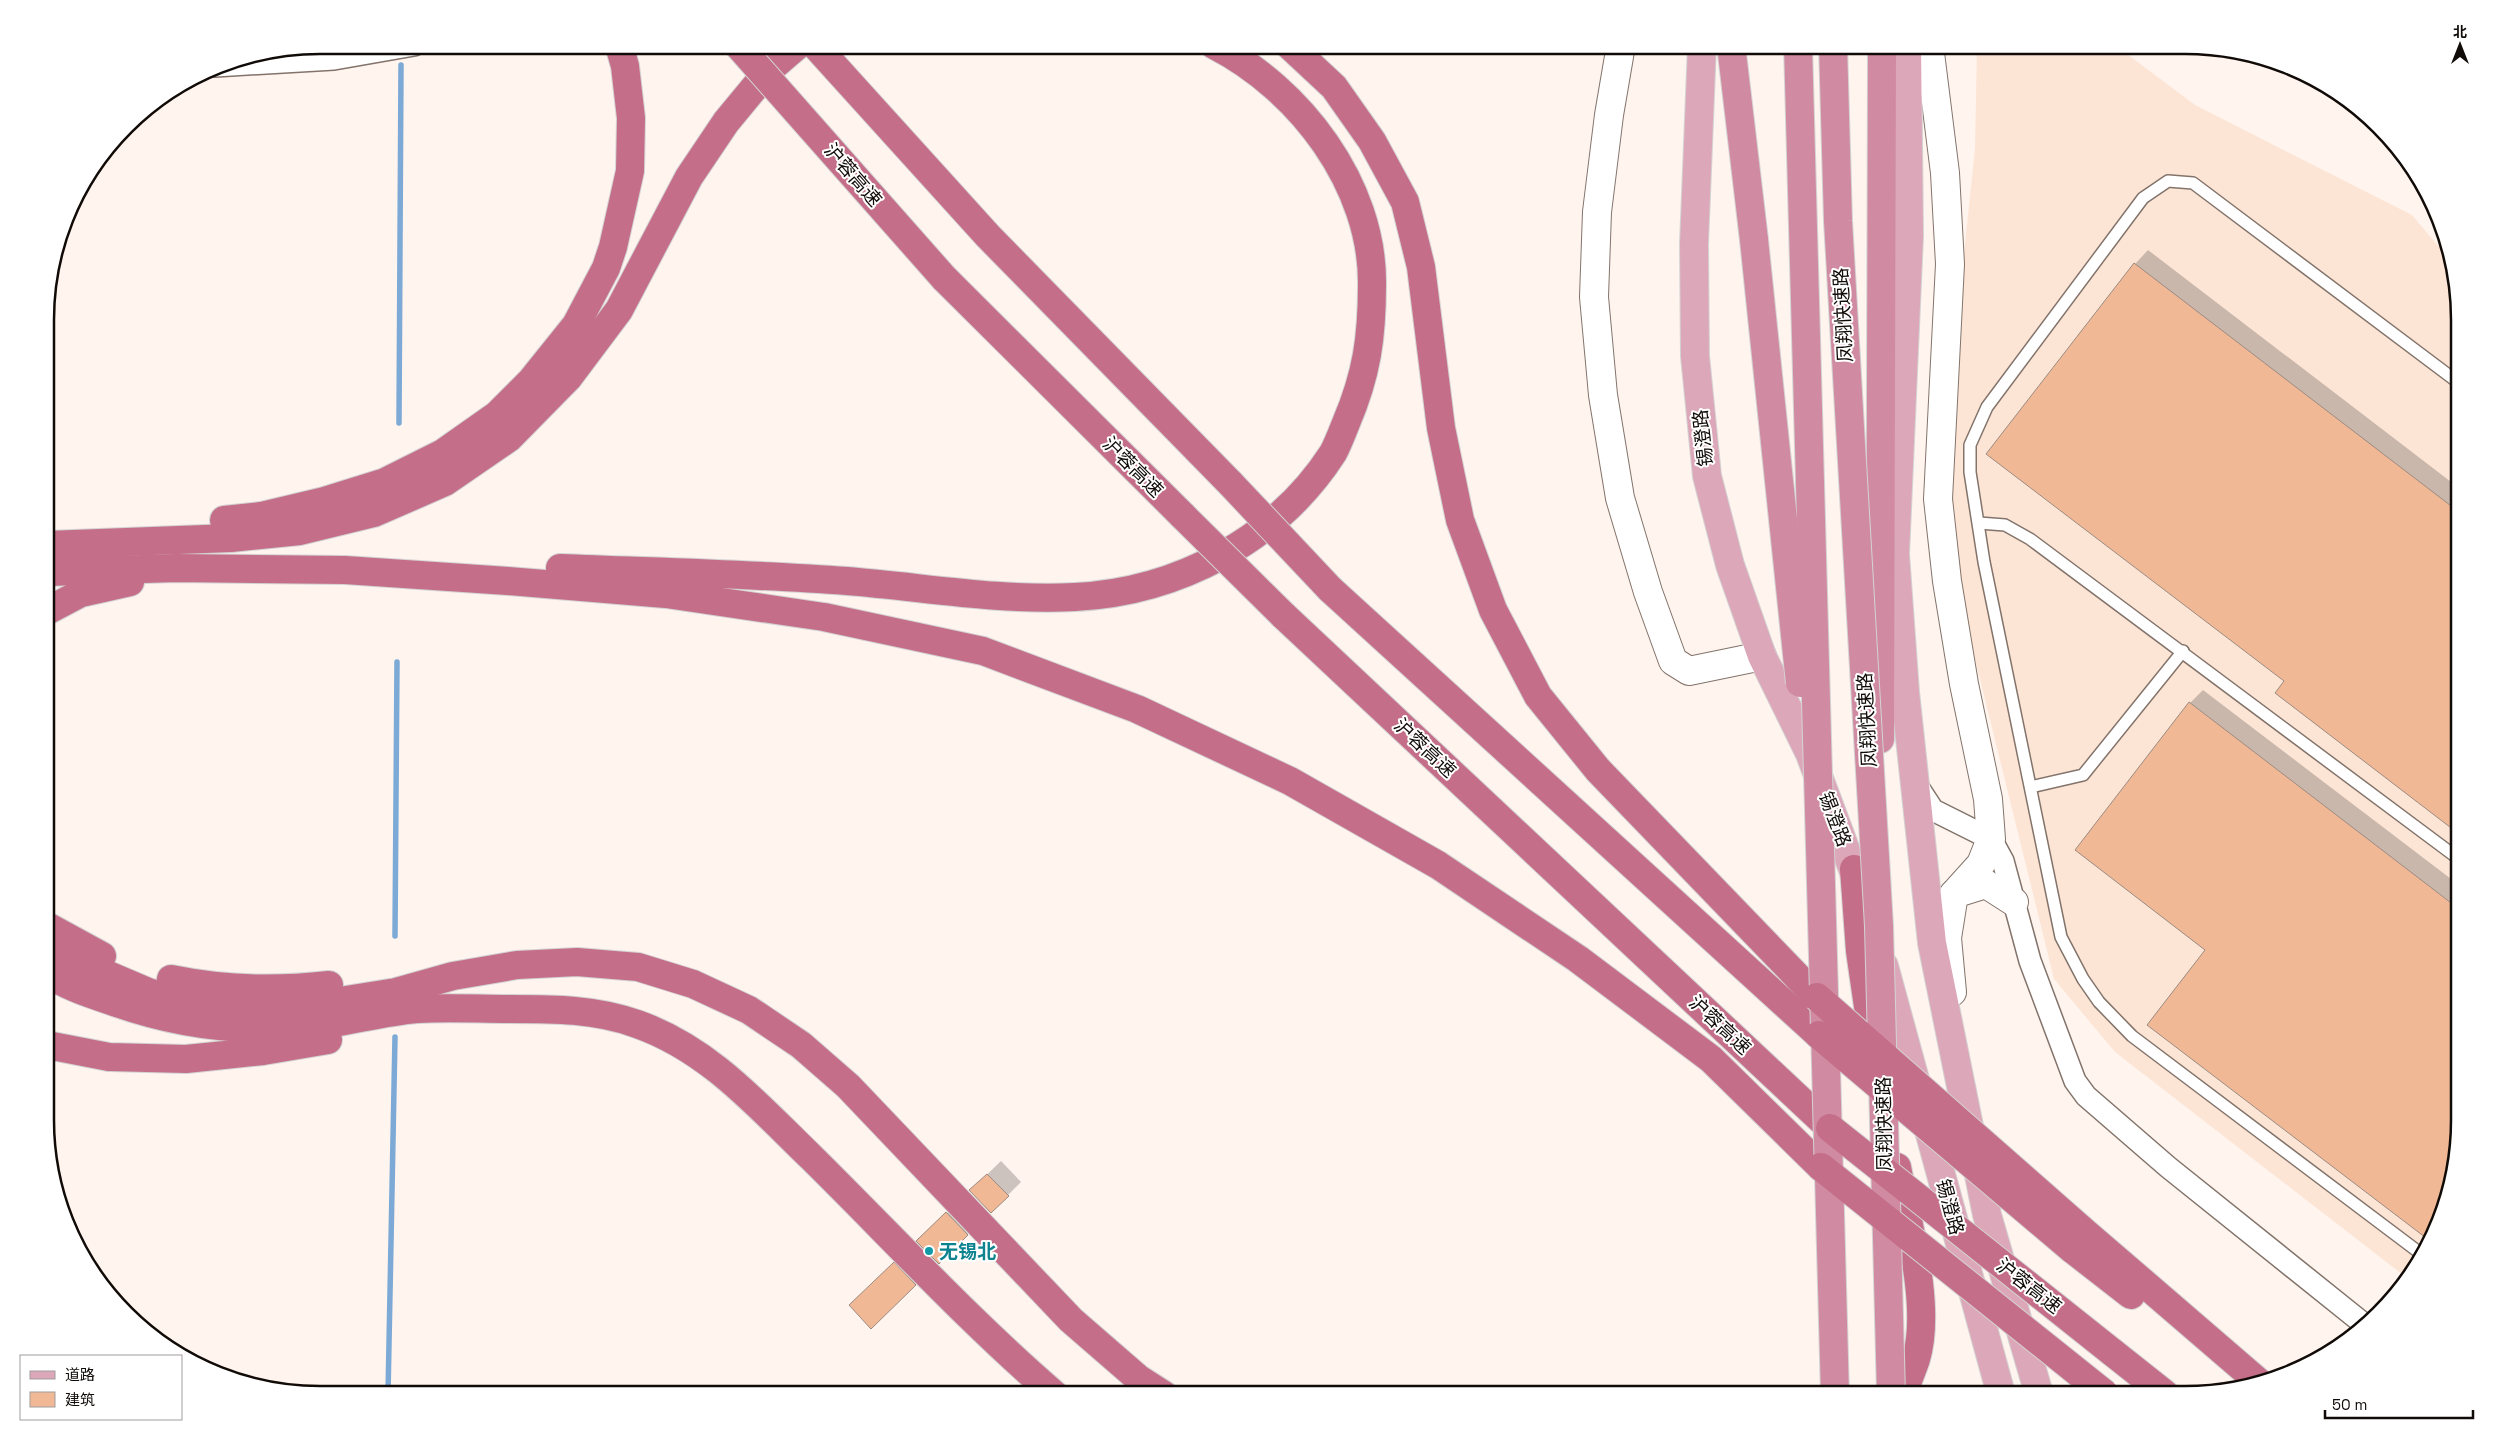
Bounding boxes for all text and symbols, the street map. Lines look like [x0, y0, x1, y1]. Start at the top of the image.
north arrow [2435, 20, 2485, 70]
text: 北 [2453, 23, 2467, 41]
street label: 沪蓉高速 [819, 138, 887, 212]
street label: 凤翔快速路 [1828, 267, 1858, 363]
street label: 锡澄路 [1688, 408, 1718, 468]
street label: 沪蓉高速 [1097, 431, 1169, 503]
street label: 凤翔快速路 [1852, 672, 1882, 768]
street label: 沪蓉高速 [1389, 713, 1461, 783]
street label: 锡澄路 [1813, 788, 1857, 850]
street label: 沪蓉高速 [1684, 990, 1756, 1060]
street label: 凤翔快速路 [1871, 1076, 1897, 1172]
street label: 锡澄路 [1931, 1176, 1969, 1238]
place label: 无锡北 [939, 1239, 996, 1264]
marker: 无锡北 [923, 1245, 935, 1257]
street label: 沪蓉高速 [1991, 1253, 2067, 1319]
legend [20, 1355, 182, 1420]
text: 道路 [65, 1365, 95, 1384]
scale bar [2325, 1388, 2472, 1420]
text: 建筑 [65, 1390, 95, 1409]
text: 50 m [2332, 1395, 2367, 1414]

